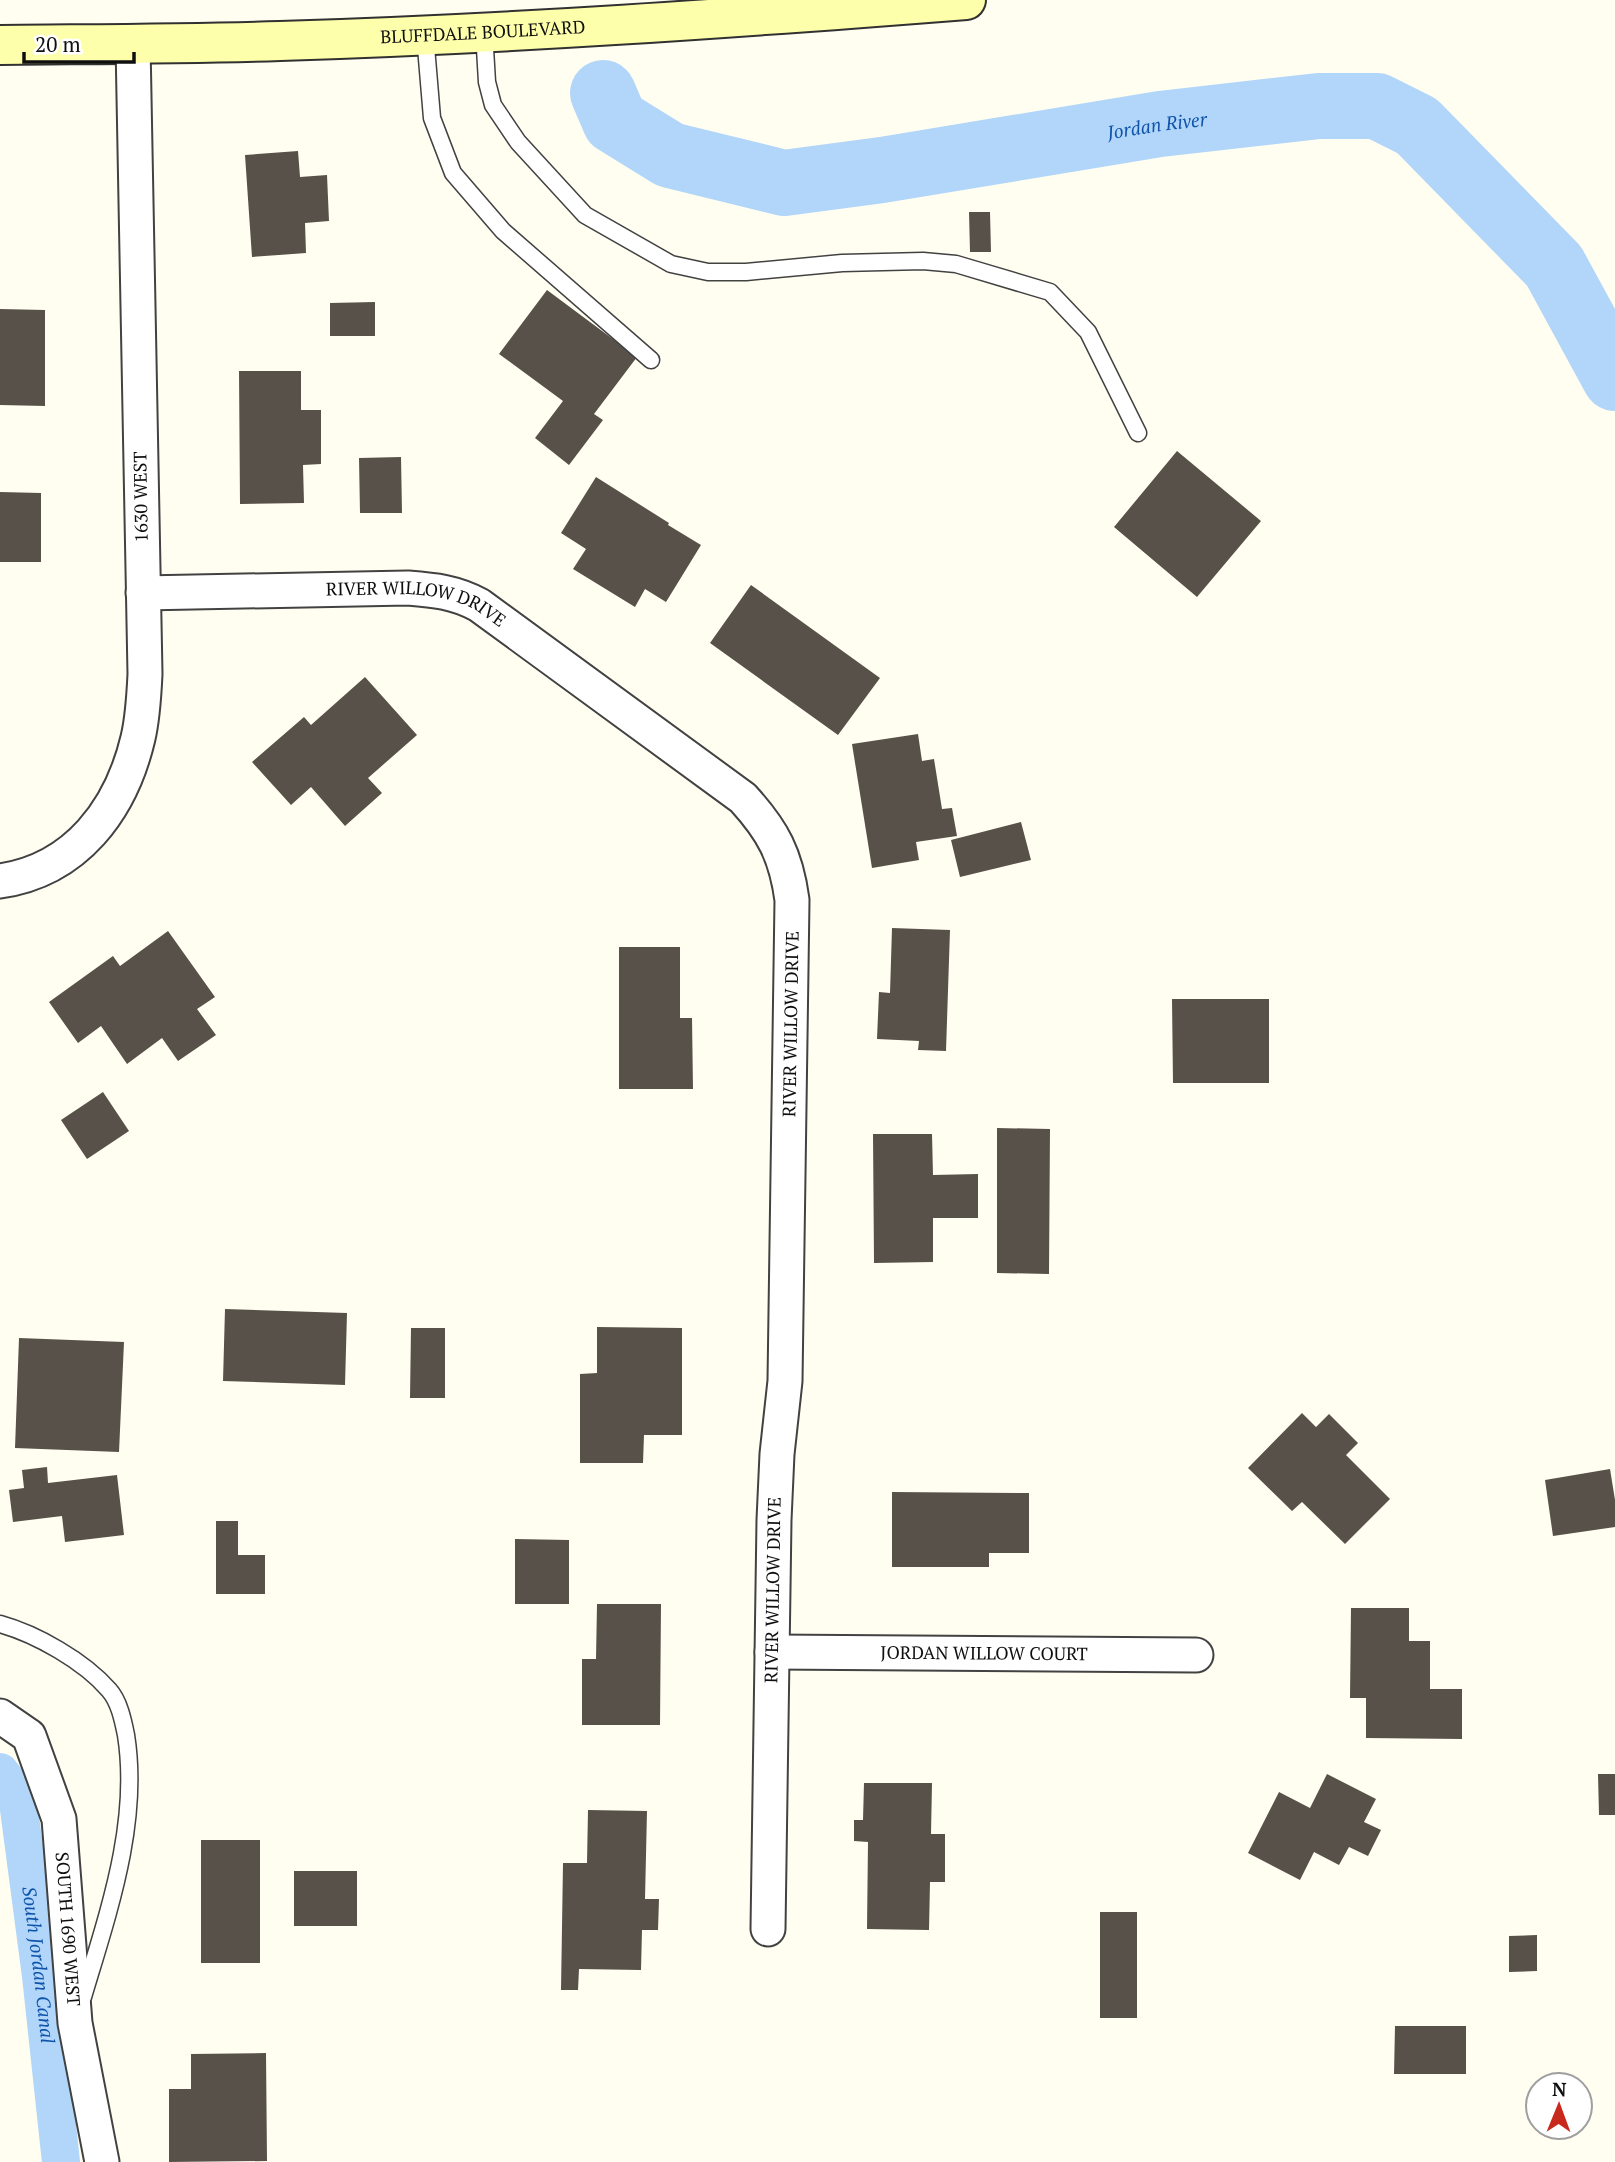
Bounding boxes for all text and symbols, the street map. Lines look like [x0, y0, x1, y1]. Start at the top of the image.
street label: BLUFFDALE BOULEVARD [380, 14, 586, 48]
scale bar [24, 21, 135, 65]
text: 20 m [35, 30, 81, 58]
water label: Jordan River [1104, 106, 1209, 145]
street label: 1630 WEST [127, 451, 153, 543]
street label: RIVER WILLOW DRIVE [326, 575, 511, 632]
street label: RIVER WILLOW DRIVE [776, 931, 804, 1117]
street label: RIVER WILLOW DRIVE [758, 1497, 786, 1683]
street label: JORDAN WILLOW COURT [880, 1640, 1088, 1665]
street label: SOUTH 1690 WEST [51, 1851, 87, 2007]
water label: South Jordan Canal [17, 1885, 61, 2045]
north arrow [1524, 2071, 1594, 2141]
text: N [1552, 2076, 1567, 2101]

